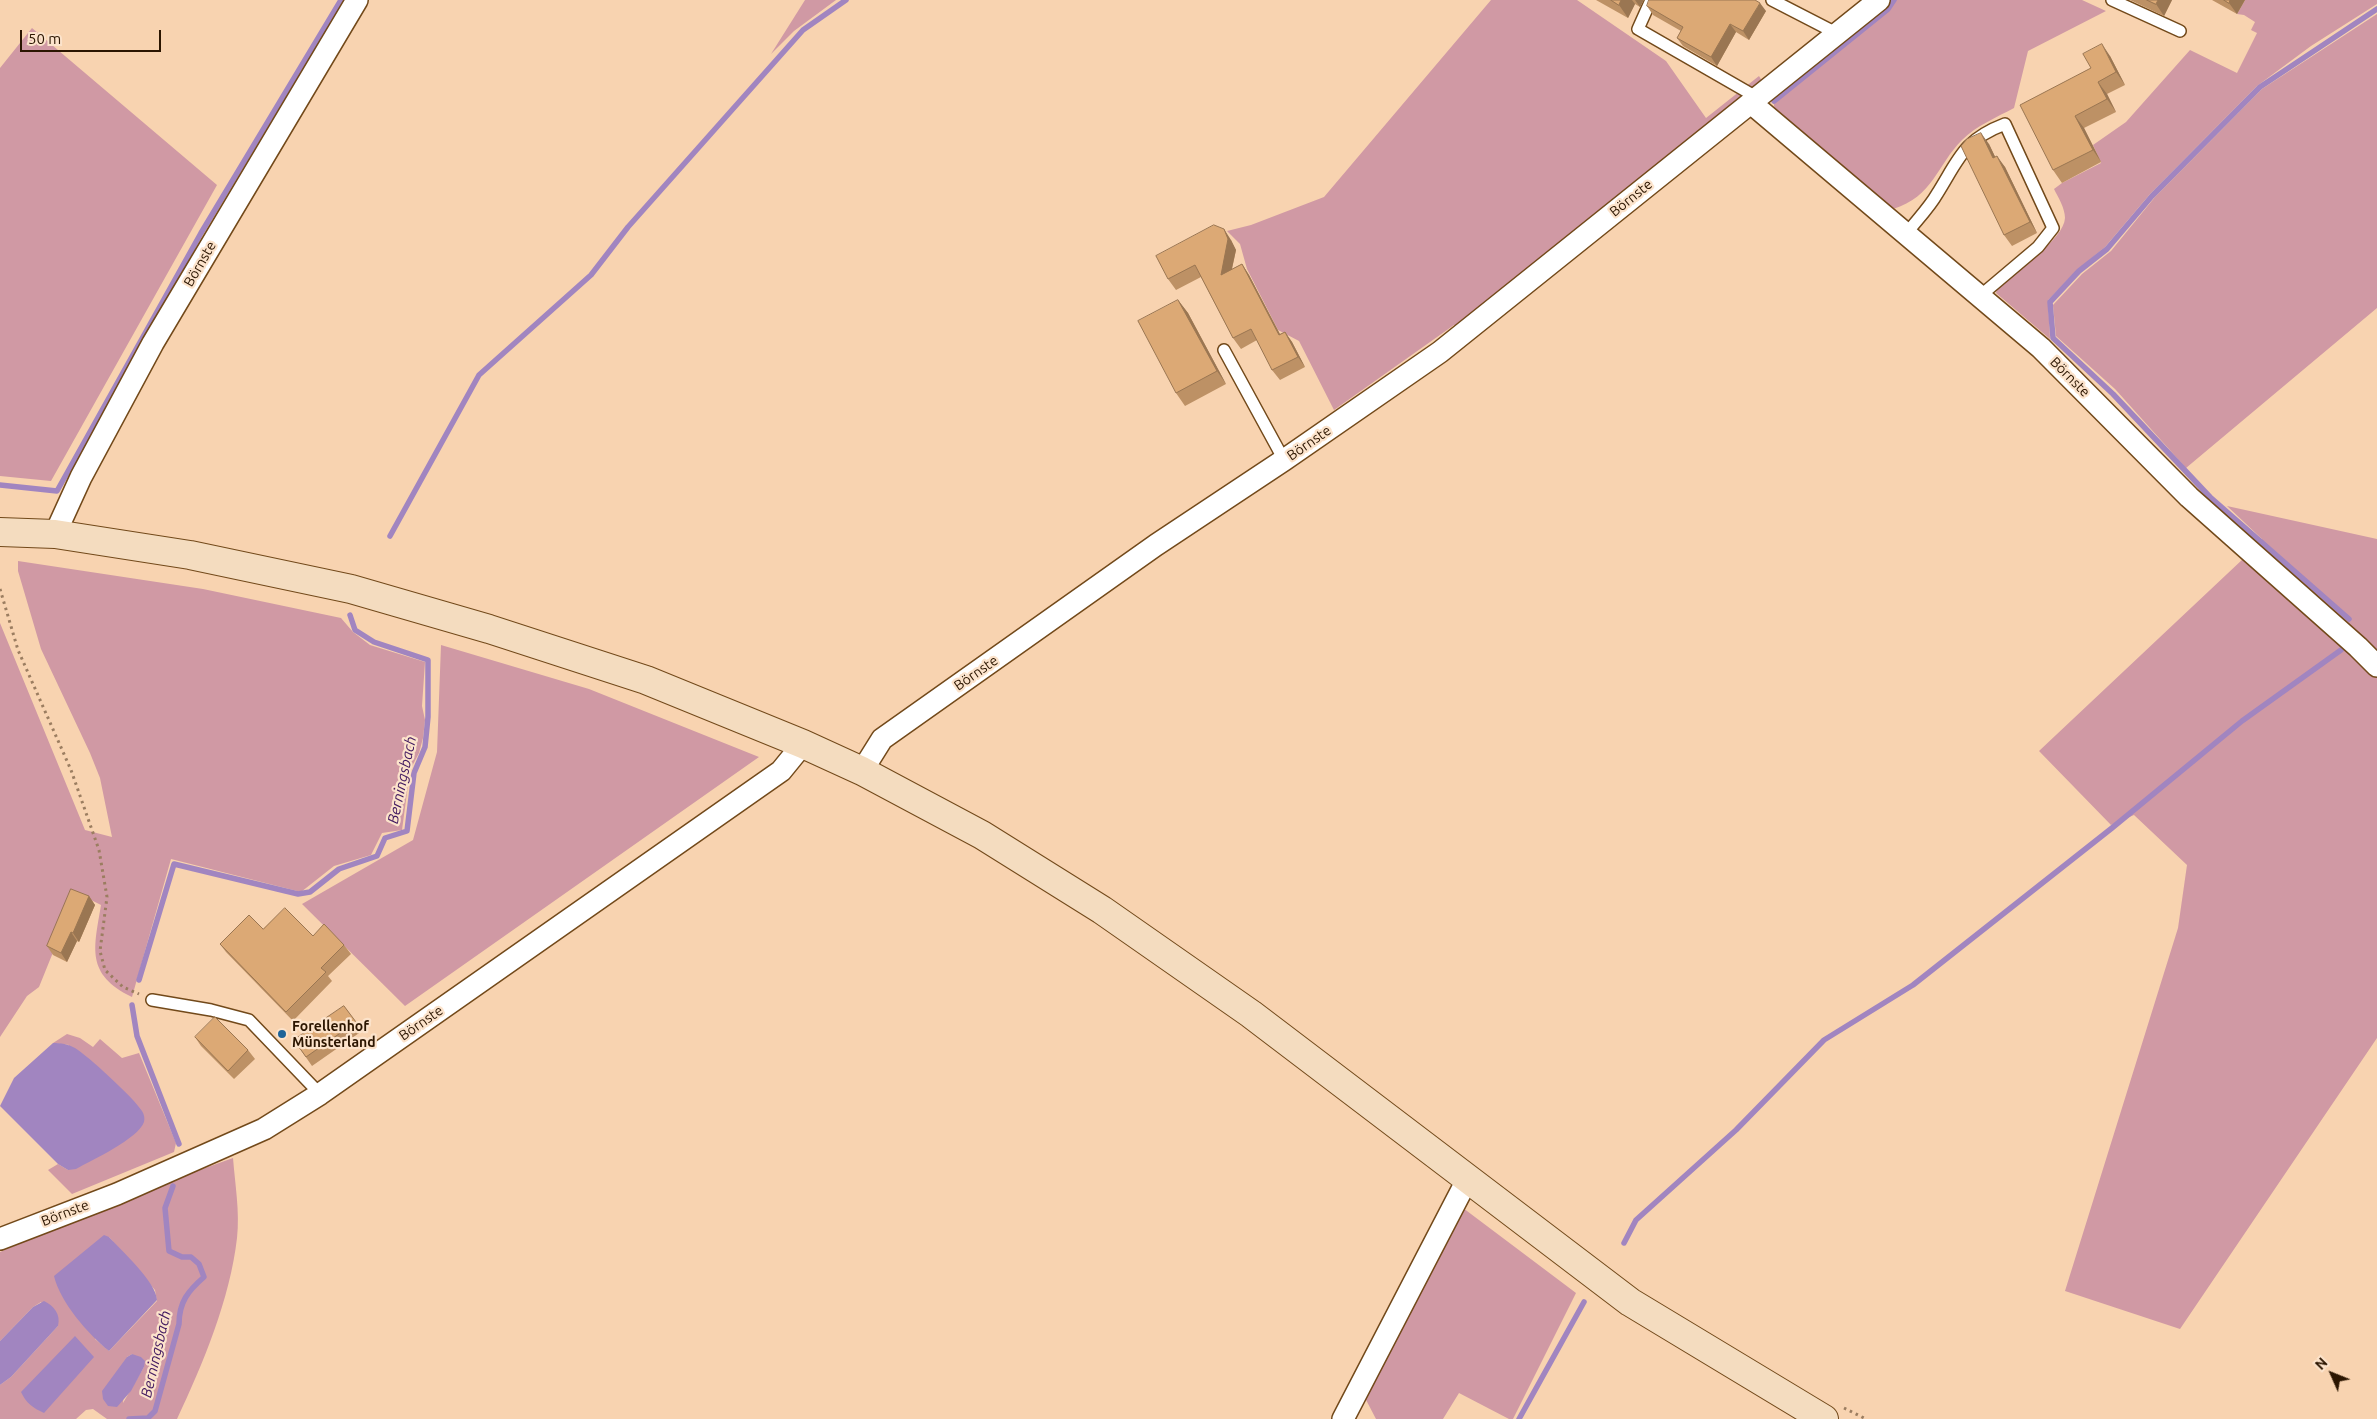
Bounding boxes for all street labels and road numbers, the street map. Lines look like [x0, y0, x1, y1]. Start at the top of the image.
street label: Börnste [1606, 176, 1656, 220]
street label: Börnste [180, 238, 220, 290]
street label: Börnste [2047, 354, 2093, 400]
street label: Börnste [1284, 422, 1334, 464]
street label: Börnste [951, 652, 1001, 694]
street label: Börnste [396, 1002, 446, 1044]
street label: Börnste [39, 1196, 91, 1230]

